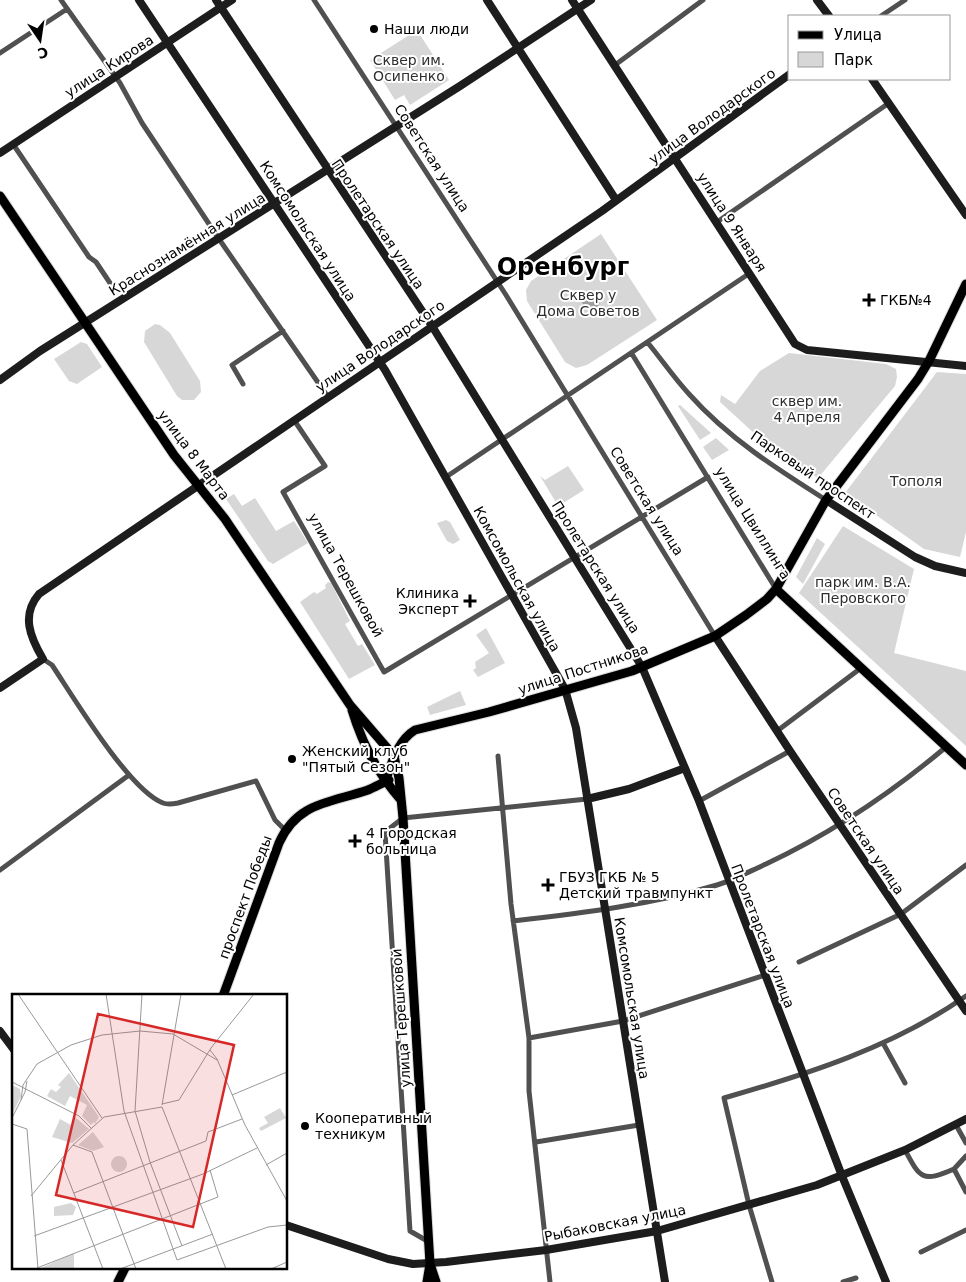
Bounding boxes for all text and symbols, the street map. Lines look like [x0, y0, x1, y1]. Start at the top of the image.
north arrow [15, 15, 65, 65]
legend [788, 15, 951, 80]
place label: Наши люди [384, 21, 469, 37]
marker: Наши люди [368, 23, 380, 35]
text: Улица [834, 26, 882, 44]
street label: улица Кирова [62, 31, 156, 101]
text: С [36, 44, 50, 62]
text: Парк [834, 51, 873, 69]
park label: Сквер им. Осипенко [373, 52, 445, 84]
street label: улица Володарского [646, 65, 778, 167]
street label: Советская улица [391, 101, 473, 215]
street label: Пролетарская улица [329, 156, 427, 292]
street label: Комсомольская улица [257, 158, 359, 304]
street label: улица 9 Января [694, 169, 770, 275]
street label: Краснознамённая улица [106, 189, 268, 299]
district label: Оренбург [497, 253, 629, 281]
park label: Сквер у Дома Советов [536, 287, 640, 319]
place label: ГКБ№4 [880, 292, 932, 308]
marker: ГКБ№4 [862, 293, 876, 307]
street label: улица Володарского [312, 297, 448, 395]
park label: сквер им. 4 Апреля [772, 393, 842, 425]
street label: улица 8 Марта [155, 407, 233, 503]
street label: Парковый проспект [748, 427, 878, 523]
street label: Советская улица [607, 444, 687, 558]
street label: улица Цвиллинга [712, 464, 794, 582]
park label: Тополя [889, 473, 942, 489]
street label: Пролетарская улица [549, 498, 643, 636]
street label: Комсомольская улица [470, 504, 564, 654]
street label: улица Терешковой [305, 510, 387, 640]
park label: парк им. В.А. Перовского [815, 574, 911, 606]
place label: Клиника Эксперт [396, 585, 459, 617]
marker: Клиника Эксперт [463, 594, 477, 608]
street label: улица Постникова [516, 640, 650, 698]
place label: Женский клуб "Пятый Сезон" [302, 743, 410, 775]
marker: Женский клуб "Пятый Сезон" [286, 753, 298, 765]
street label: Советская улица [824, 785, 908, 897]
place label: 4 Городская больница [366, 825, 457, 857]
street label: проспект Победы [215, 833, 275, 961]
marker: 4 Городская больница [348, 834, 362, 848]
street label: Пролетарская улица [728, 862, 798, 1010]
place label: ГБУЗ ГКБ № 5 Детский травмпункт [559, 869, 713, 901]
marker: ГБУЗ ГКБ № 5 Детский травмпункт [541, 878, 555, 892]
street label: Комсомольская улица [611, 916, 653, 1080]
street label: улица Терешковой [388, 948, 414, 1088]
inset map [12, 994, 288, 1270]
place label: Кооперативный техникум [315, 1110, 432, 1142]
marker: Кооперативный техникум [299, 1120, 311, 1132]
street label: Рыбаковская улица [543, 1201, 687, 1245]

